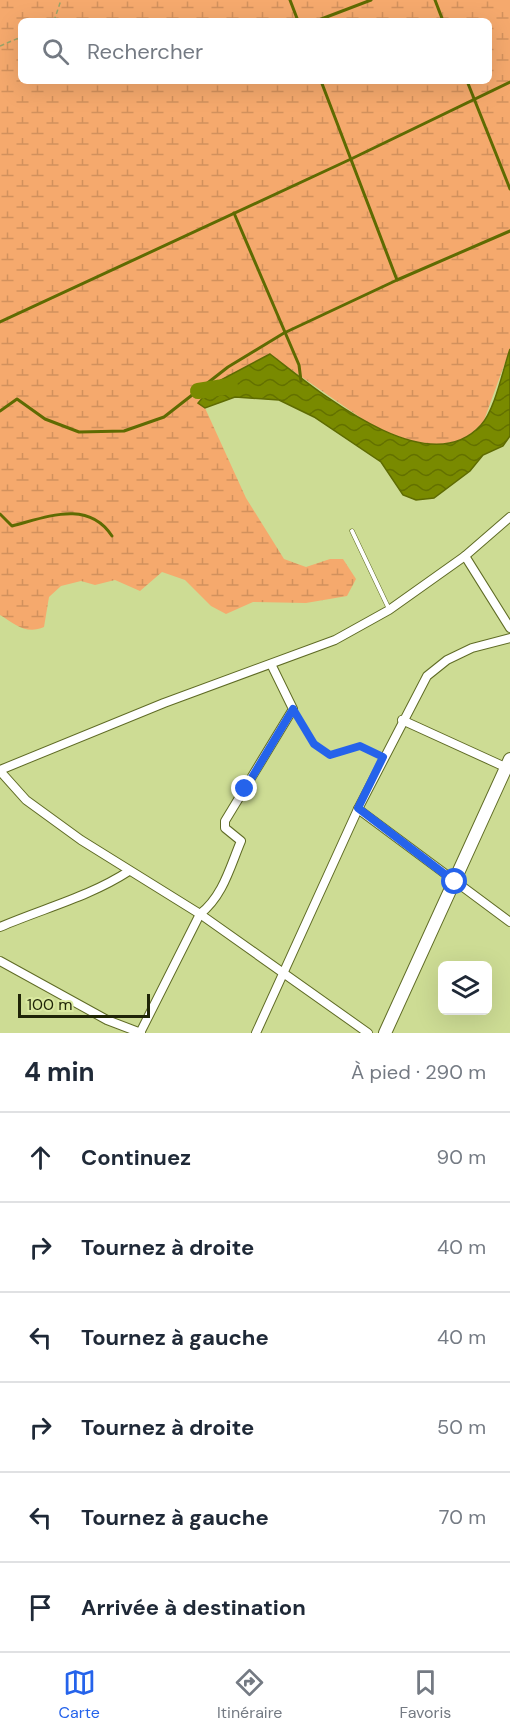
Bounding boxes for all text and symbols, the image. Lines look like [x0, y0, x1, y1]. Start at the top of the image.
search box [18, 18, 492, 84]
icon: search [39, 35, 72, 68]
text: Rechercher [87, 37, 203, 66]
route end [231, 775, 257, 801]
route start [441, 868, 467, 894]
map controls [438, 961, 492, 1015]
button: layers [438, 961, 492, 1015]
scale bar [18, 991, 150, 1019]
text: 100 m [27, 994, 72, 1015]
text: 4 min [24, 1055, 95, 1089]
text: À pied · 290 m [351, 1059, 486, 1085]
icon: ahead [24, 1141, 57, 1174]
text: Continuez [81, 1143, 191, 1172]
text: 90 m [437, 1144, 486, 1170]
icon: right [24, 1231, 57, 1264]
text: Tournez à droite [81, 1233, 254, 1262]
text: 40 m [437, 1234, 486, 1260]
icon: left [24, 1321, 57, 1354]
text: Tournez à gauche [81, 1323, 269, 1352]
text: 40 m [437, 1324, 486, 1350]
icon: right [24, 1411, 57, 1444]
text: Tournez à droite [81, 1413, 254, 1442]
text: 50 m [437, 1414, 486, 1440]
icon: left [24, 1501, 57, 1534]
text: Tournez à gauche [81, 1503, 269, 1532]
text: 70 m [439, 1504, 486, 1530]
icon: arrive [24, 1591, 57, 1624]
text: Arrivée à destination [81, 1593, 306, 1622]
tab: Carte [59, 1666, 100, 1723]
tab: Itinéraire [217, 1666, 282, 1723]
tab: Favoris [400, 1666, 451, 1723]

